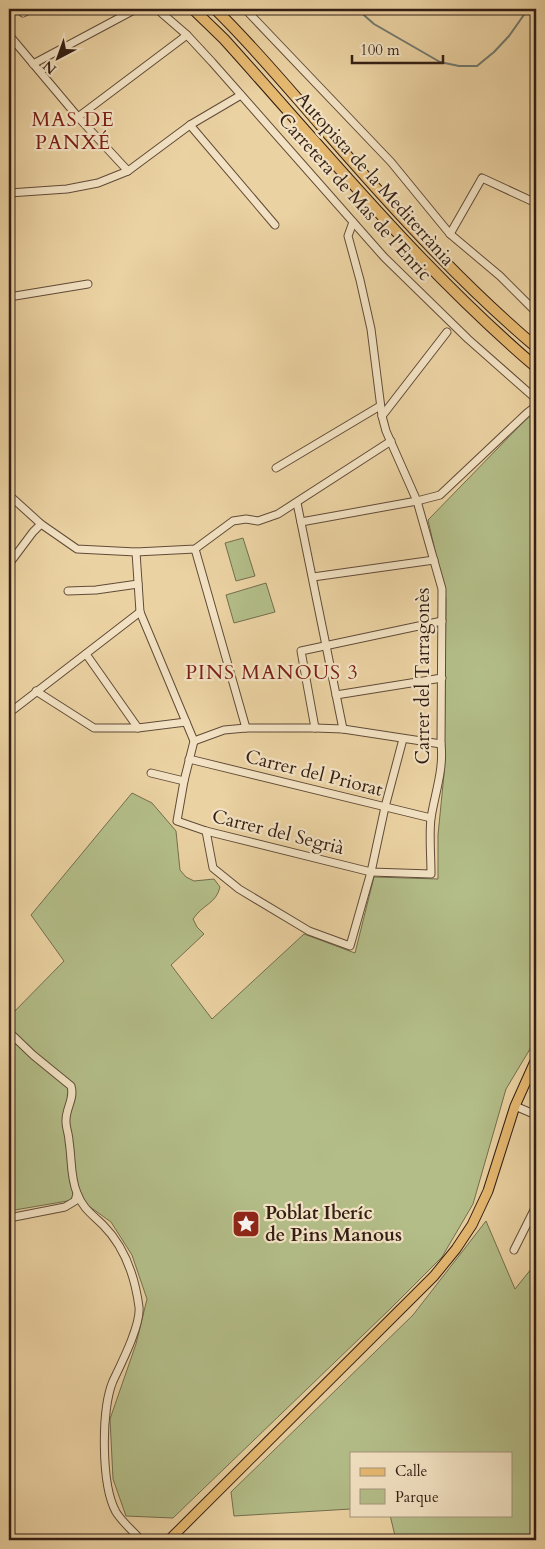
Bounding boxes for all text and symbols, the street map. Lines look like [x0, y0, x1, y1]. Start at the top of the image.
north arrow [32, 32, 82, 82]
scale bar [352, 32, 444, 64]
text: 100 m [360, 40, 400, 60]
text: N [39, 56, 61, 79]
street label: Autopista de la Mediterrània [290, 86, 460, 272]
district label: MAS DE PANXÉ [31, 106, 115, 156]
street label: Carretera de Mas de l'Enric [272, 107, 438, 287]
street label: Carrer del Tarragonès [410, 588, 436, 764]
district label: PINS MANOUS 3 [185, 659, 359, 686]
street label: Carrer del Priorat [243, 743, 385, 803]
street label: Carrer del Segrià [209, 803, 347, 861]
place label: Poblat Iberíc de Pins Manous [265, 1200, 402, 1248]
place icon: Poblat Iberíc de Pins Manous [231, 1209, 261, 1239]
legend [350, 1452, 512, 1516]
text: Calle [395, 1461, 428, 1481]
text: Parque [395, 1487, 439, 1507]

